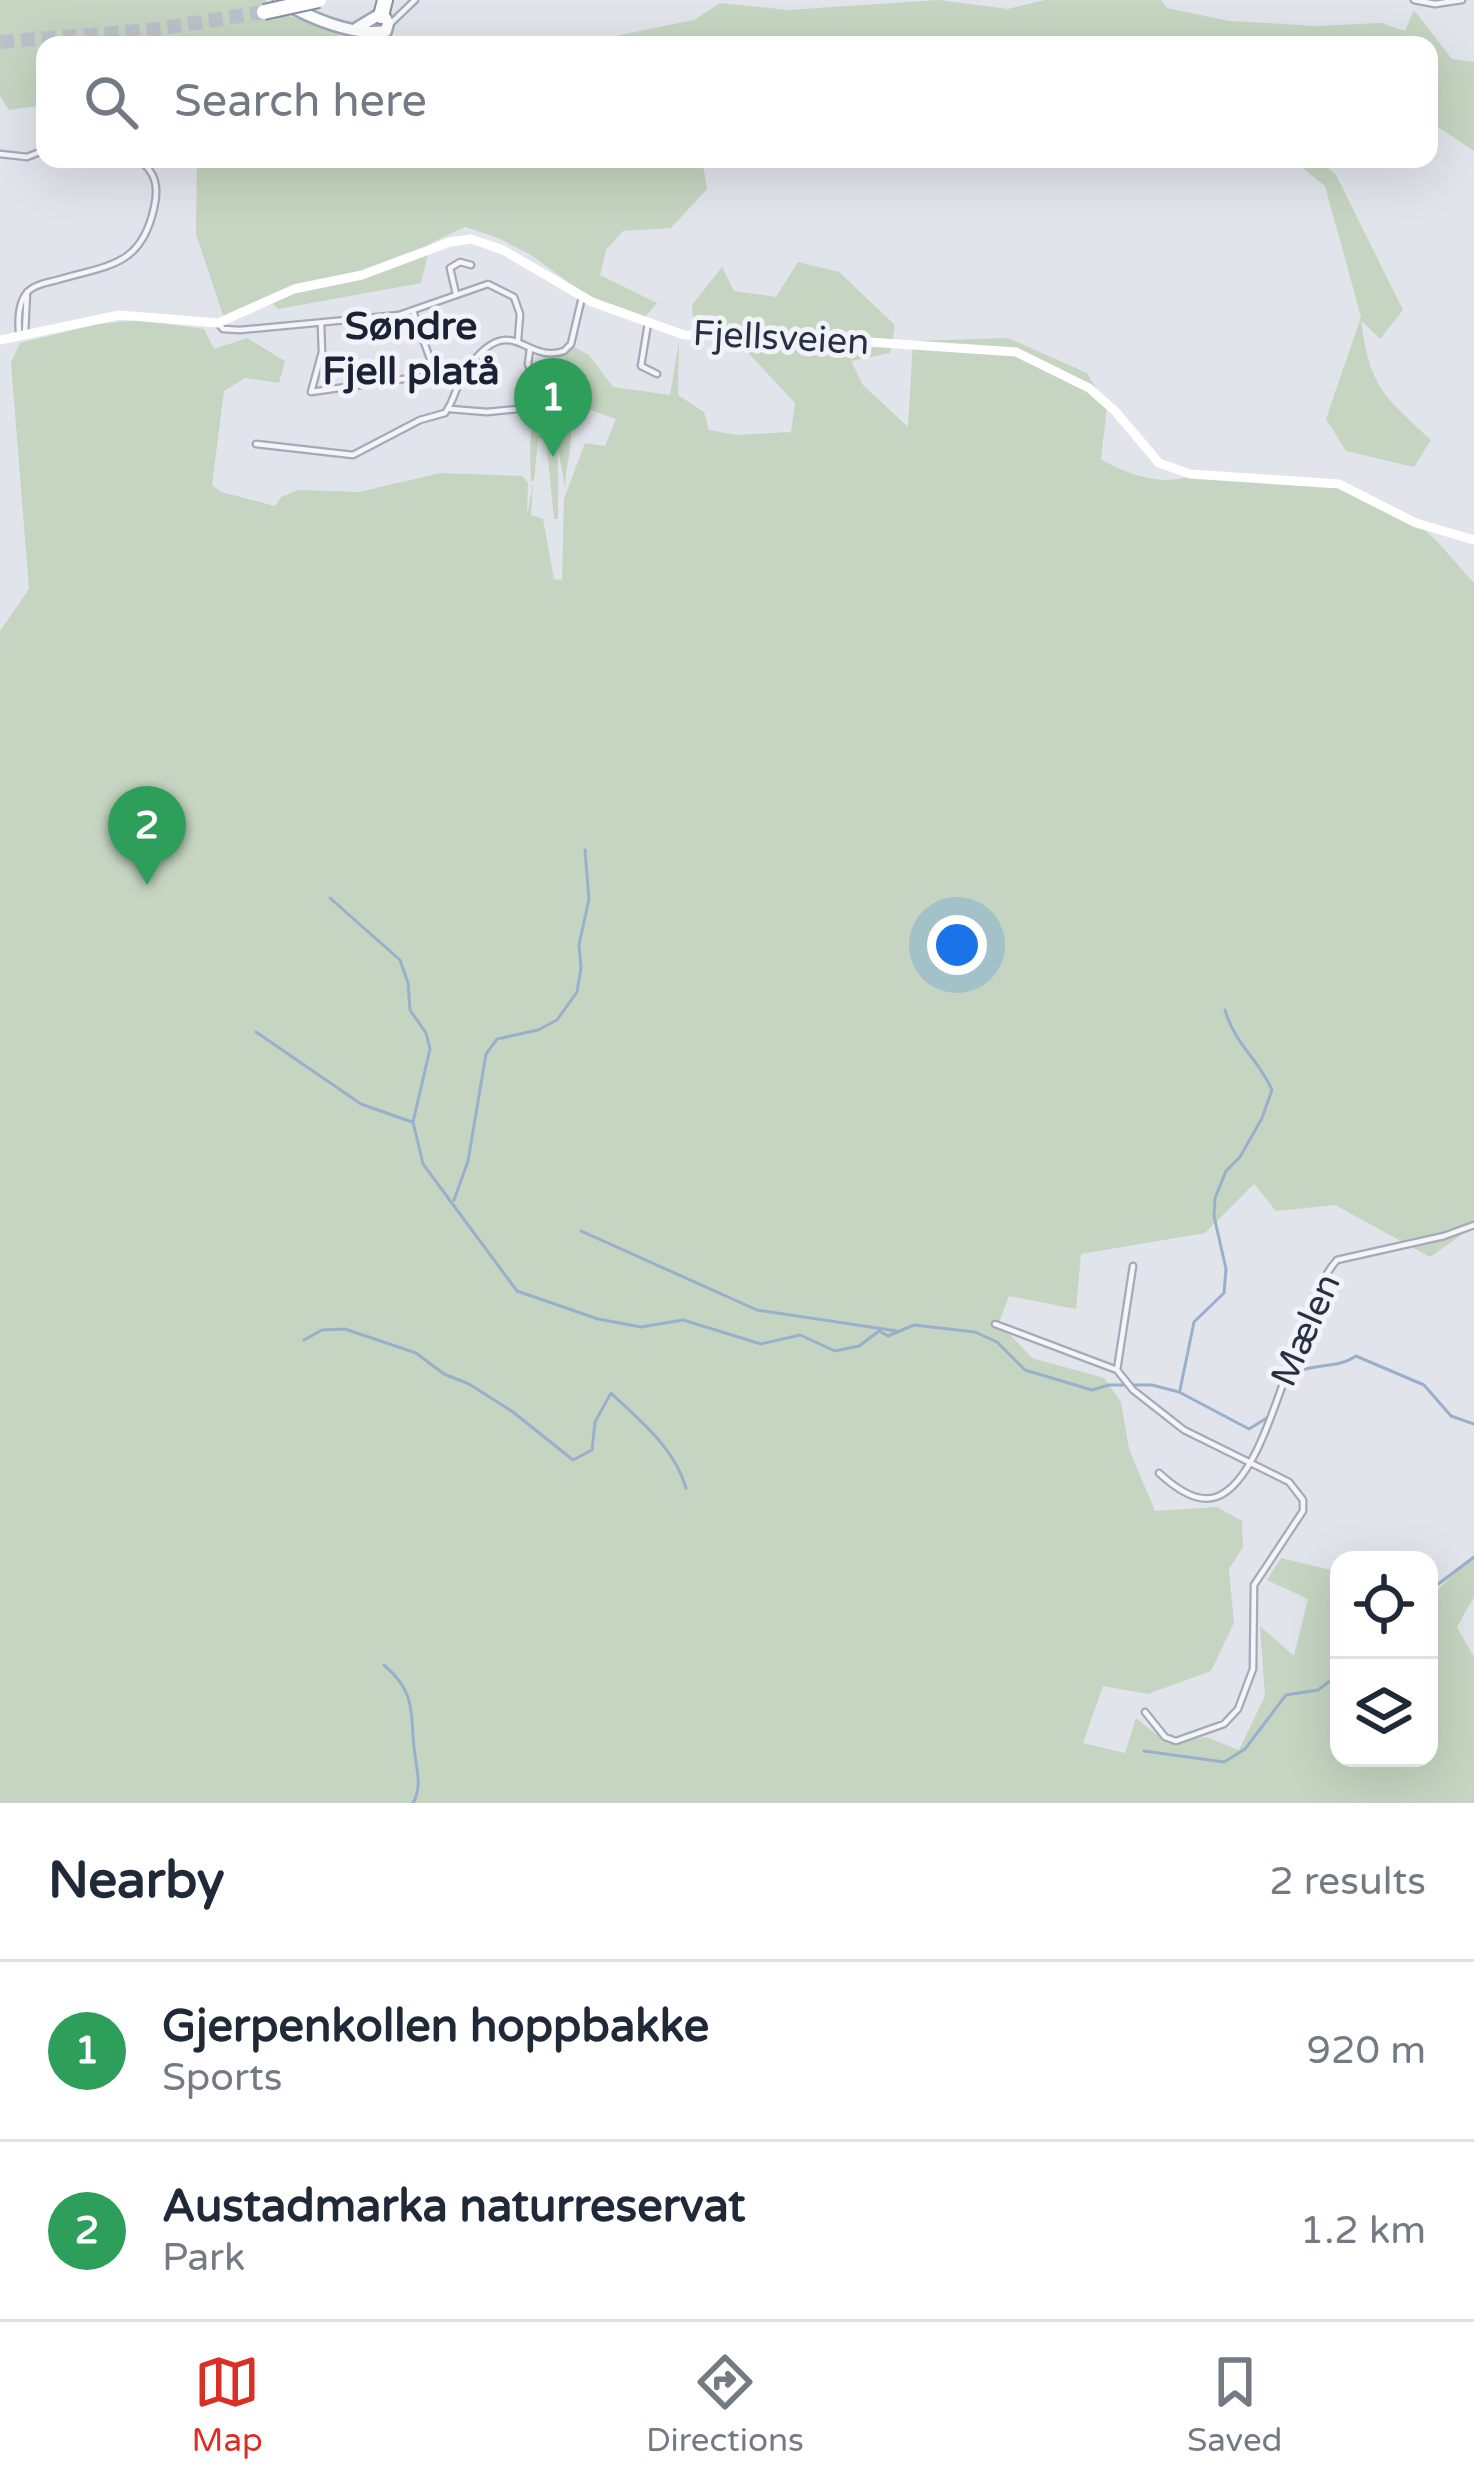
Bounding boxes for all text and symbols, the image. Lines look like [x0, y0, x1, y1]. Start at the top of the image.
search box [36, 36, 1438, 168]
icon: search [78, 69, 144, 135]
text: Search here [174, 75, 427, 129]
district label: Søndre Fjell platå [322, 303, 500, 395]
street label: Fjellsveien [692, 312, 870, 364]
pin: 1 [514, 358, 592, 457]
pin: 2 [108, 786, 186, 885]
your location [927, 915, 987, 975]
street label: Mælen [1262, 1267, 1350, 1393]
map controls [1330, 1551, 1438, 1767]
button: locate [1330, 1551, 1438, 1659]
button: layers [1330, 1659, 1438, 1767]
text: Nearby [48, 1850, 225, 1912]
text: 2 results [1269, 1858, 1426, 1905]
text: Gjerpenkollen hoppbakke [162, 2000, 709, 2054]
text: 1 [75, 2027, 99, 2074]
text: 920 m [1307, 2027, 1426, 2074]
text: Sports [162, 2054, 283, 2101]
text: Austadmarka naturreservat [162, 2180, 745, 2234]
text: 2 [75, 2207, 99, 2254]
text: 1.2 km [1300, 2207, 1426, 2254]
text: Park [162, 2234, 245, 2281]
tab: Map [192, 2349, 263, 2460]
tab: Directions [646, 2349, 804, 2460]
tab: Saved [1187, 2349, 1282, 2460]

